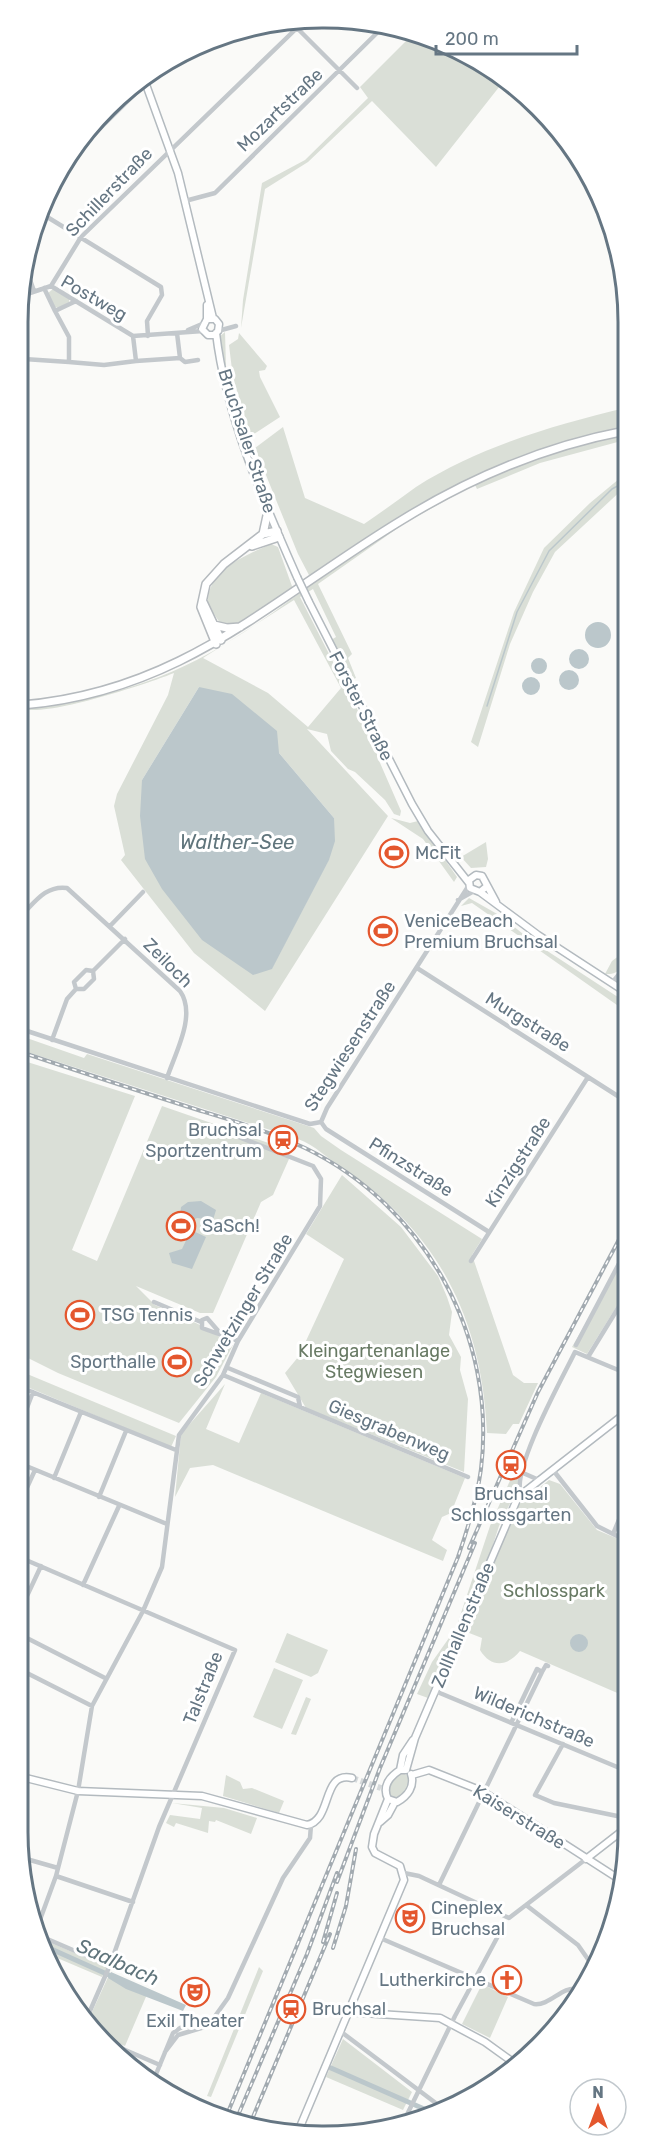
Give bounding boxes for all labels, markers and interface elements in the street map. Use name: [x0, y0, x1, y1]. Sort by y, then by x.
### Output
scale bar: [436, 18, 577, 56]
text: 200 m: [445, 28, 499, 50]
street label: Mozartstraße: [232, 64, 328, 156]
street label: Schillerstraße: [61, 143, 157, 241]
street label: Postweg: [57, 270, 131, 326]
street label: Bruchsaler Straße: [213, 366, 281, 516]
street label: Forster Straße: [324, 647, 398, 765]
water label: Walther-See: [180, 830, 294, 854]
sports icon: McFit: [378, 837, 410, 869]
place label: McFit: [415, 842, 461, 864]
place label: VeniceBeach Premium Bruchsal: [404, 910, 558, 953]
sports icon: VeniceBeach Premium Bruchsal: [367, 915, 399, 947]
street label: Zeiloch: [139, 934, 197, 992]
street label: Stegwiesenstraße: [299, 976, 401, 1116]
street label: Murgstraße: [481, 987, 575, 1057]
street label: Kinzigstraße: [480, 1112, 556, 1212]
place label: Bruchsal Sportzentrum: [145, 1119, 262, 1162]
station icon: Bruchsal Sportzentrum: [267, 1124, 299, 1156]
street label: Pfinzstraße: [365, 1132, 457, 1202]
sports icon: SaSch!: [165, 1210, 197, 1242]
place label: SaSch!: [202, 1215, 260, 1237]
street label: Schwetzinger Straße: [189, 1229, 297, 1391]
sports icon: TSG Tennis: [64, 1299, 96, 1331]
place label: TSG Tennis: [101, 1304, 193, 1326]
park label: Kleingartenanlage Stegwiesen: [298, 1340, 450, 1383]
sports icon: Sporthalle: [161, 1346, 193, 1378]
place label: Sporthalle: [70, 1351, 156, 1373]
street label: Giesgrabenweg: [325, 1395, 453, 1465]
station icon: Bruchsal Schlossgarten: [495, 1449, 527, 1481]
place label: Bruchsal Schlossgarten: [451, 1483, 571, 1526]
street label: Zollhallenstraße: [427, 1559, 499, 1691]
park label: Schlosspark: [503, 1580, 606, 1602]
street label: Talstraße: [178, 1648, 228, 1728]
street label: Wilderichstraße: [470, 1682, 598, 1752]
street label: Kaiserstraße: [469, 1780, 569, 1854]
place label: Cineplex Bruchsal: [431, 1897, 505, 1940]
theatre icon: Cineplex Bruchsal: [394, 1902, 426, 1934]
water label: Saalbach: [73, 1933, 163, 1991]
church icon: Lutherkirche: [491, 1964, 523, 1996]
place label: Lutherkirche: [379, 1969, 486, 1991]
theatre icon: Exil Theater: [179, 1976, 211, 2008]
station icon: Bruchsal: [275, 1993, 307, 2025]
place label: Bruchsal: [312, 1998, 386, 2020]
place label: Exil Theater: [146, 2010, 244, 2032]
north arrow: [568, 2077, 628, 2137]
text: N: [592, 2083, 604, 2102]

